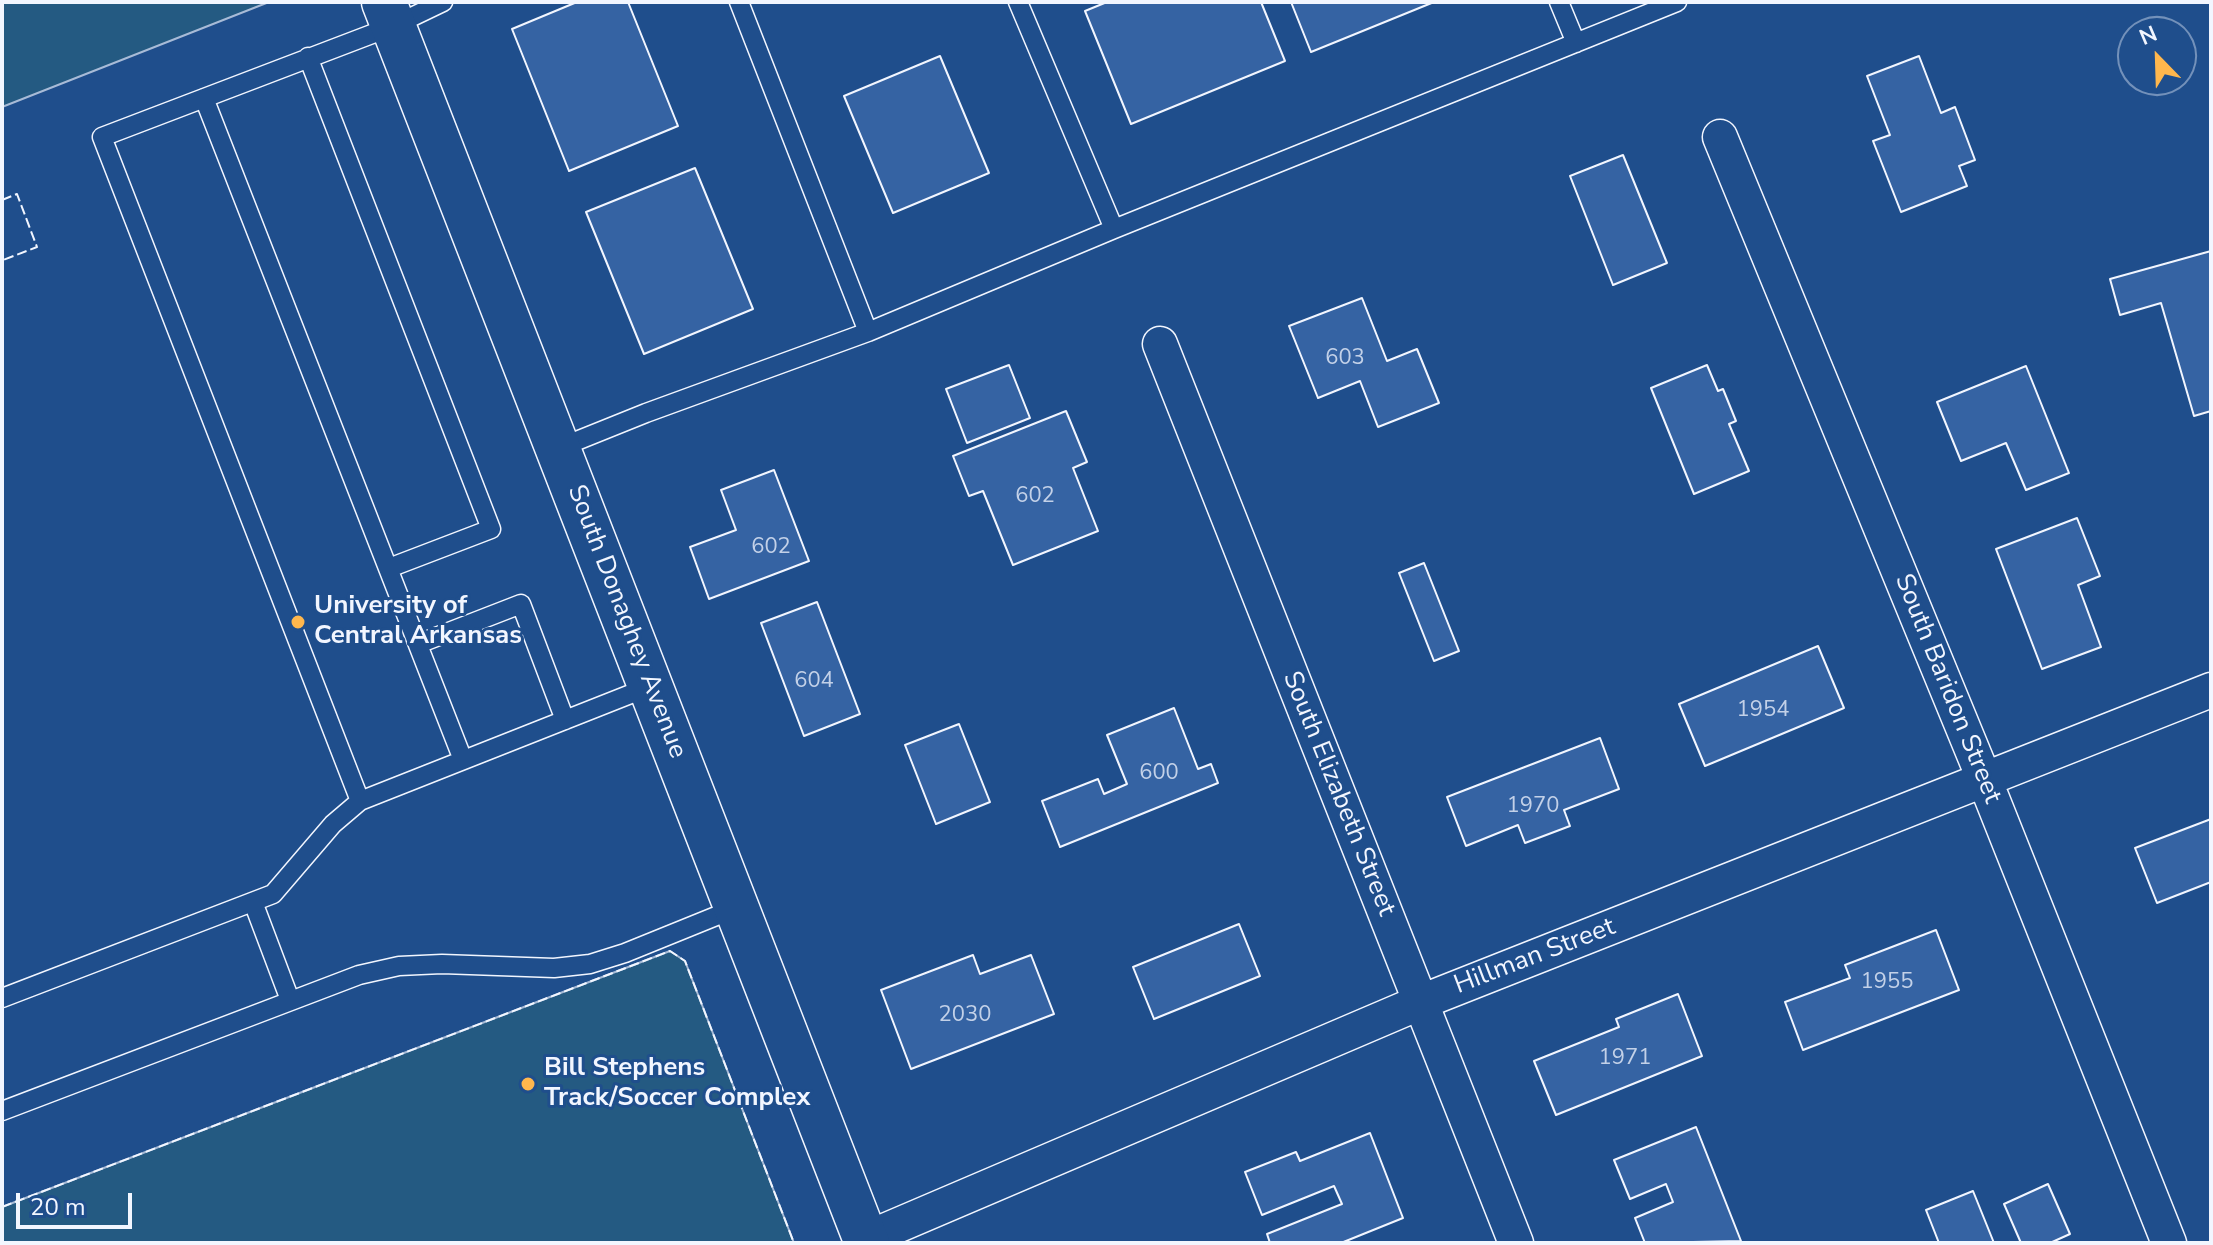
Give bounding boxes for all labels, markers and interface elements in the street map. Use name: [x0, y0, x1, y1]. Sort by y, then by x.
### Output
north arrow: [2117, 16, 2197, 96]
text: N: [2135, 19, 2162, 53]
house number: 603: [1325, 346, 1365, 372]
street label: South Donaghey Avenue: [559, 481, 693, 763]
house number: 602: [1015, 484, 1055, 510]
house number: 602: [751, 535, 791, 561]
street label: South Baridon Street: [1887, 570, 2007, 808]
place label: University of Central Arkansas: [314, 591, 522, 652]
marker: University of Central Arkansas: [289, 613, 307, 631]
street label: South Elizabeth Street: [1275, 667, 1401, 921]
house number: 604: [794, 669, 834, 695]
house number: 1954: [1737, 698, 1789, 724]
house number: 600: [1139, 761, 1179, 787]
house number: 1970: [1507, 794, 1559, 820]
street label: Hillman Street: [1450, 912, 1620, 1002]
house number: 1955: [1861, 970, 1913, 996]
house number: 2030: [939, 1003, 991, 1029]
house number: 1971: [1599, 1046, 1651, 1072]
place label: Bill Stephens Track/Soccer Complex: [544, 1053, 810, 1114]
marker: Bill Stephens Track/Soccer Complex: [519, 1075, 537, 1093]
scale bar: [20, 1177, 136, 1227]
text: 20 m: [30, 1191, 86, 1223]

